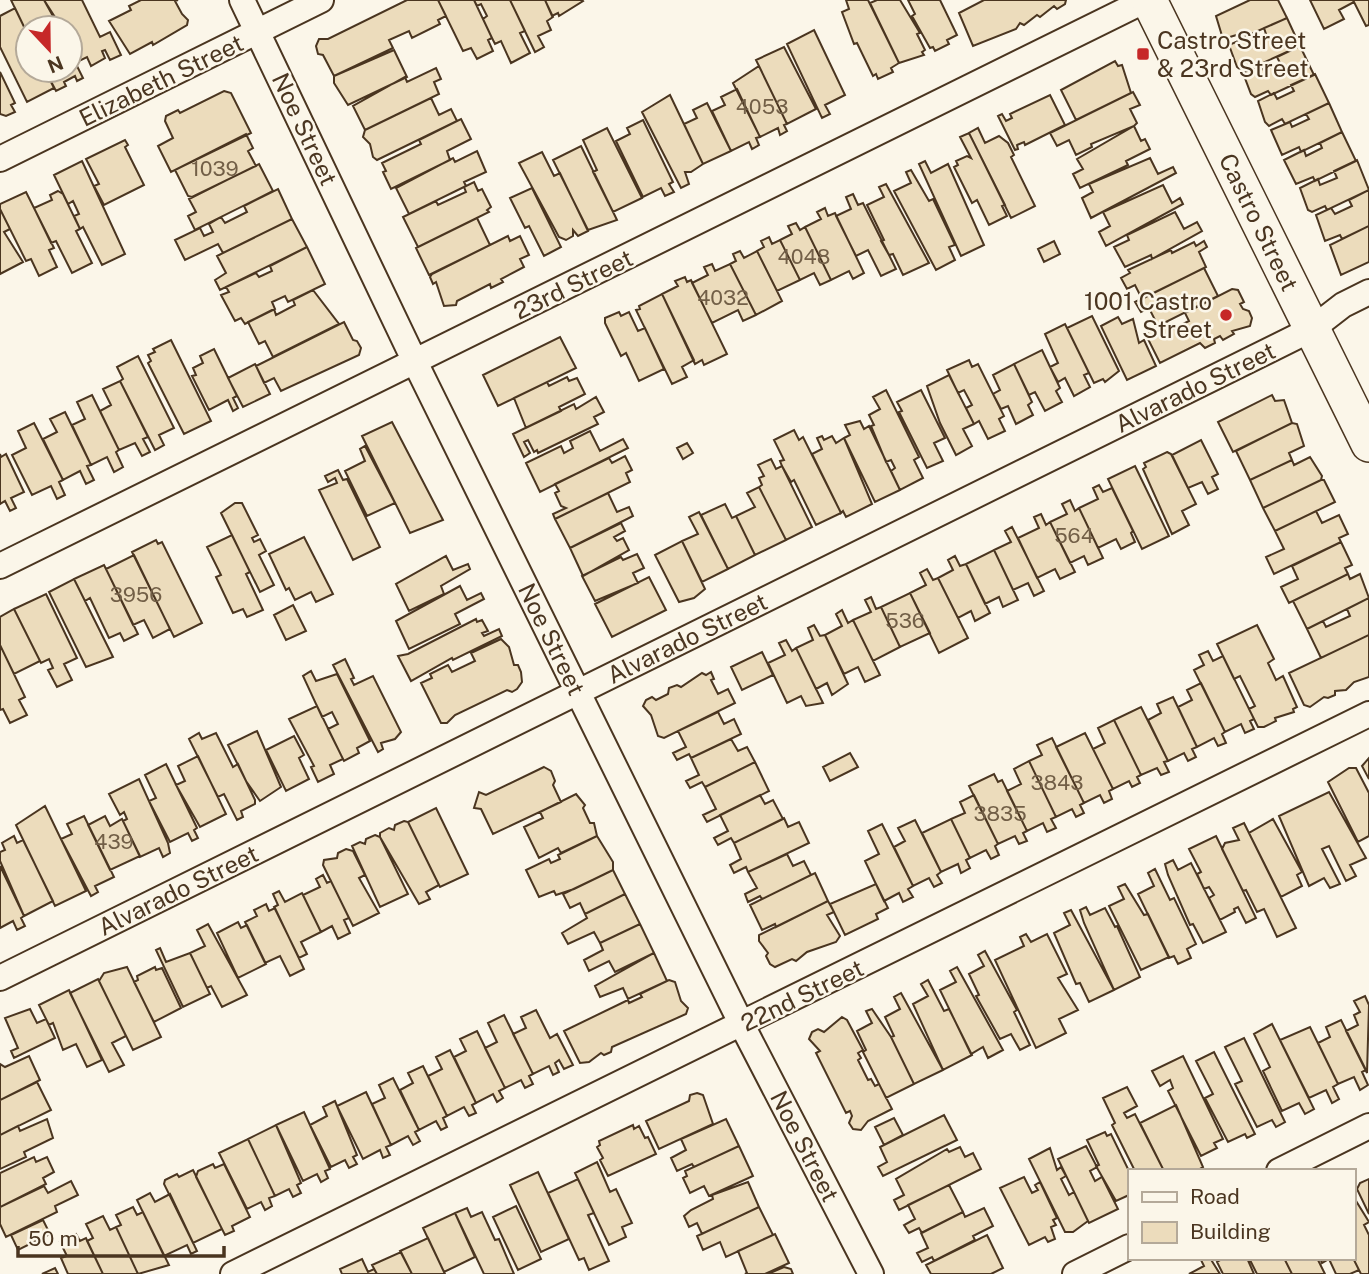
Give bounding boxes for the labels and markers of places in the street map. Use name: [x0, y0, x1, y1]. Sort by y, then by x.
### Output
place label: Castro Street & 23rd Street: [1157, 26, 1309, 82]
marker: Castro Street & 23rd Street: [1135, 46, 1151, 62]
place label: 1001 Castro Street: [1084, 287, 1212, 343]
marker: 1001 Castro Street: [1218, 307, 1234, 323]

